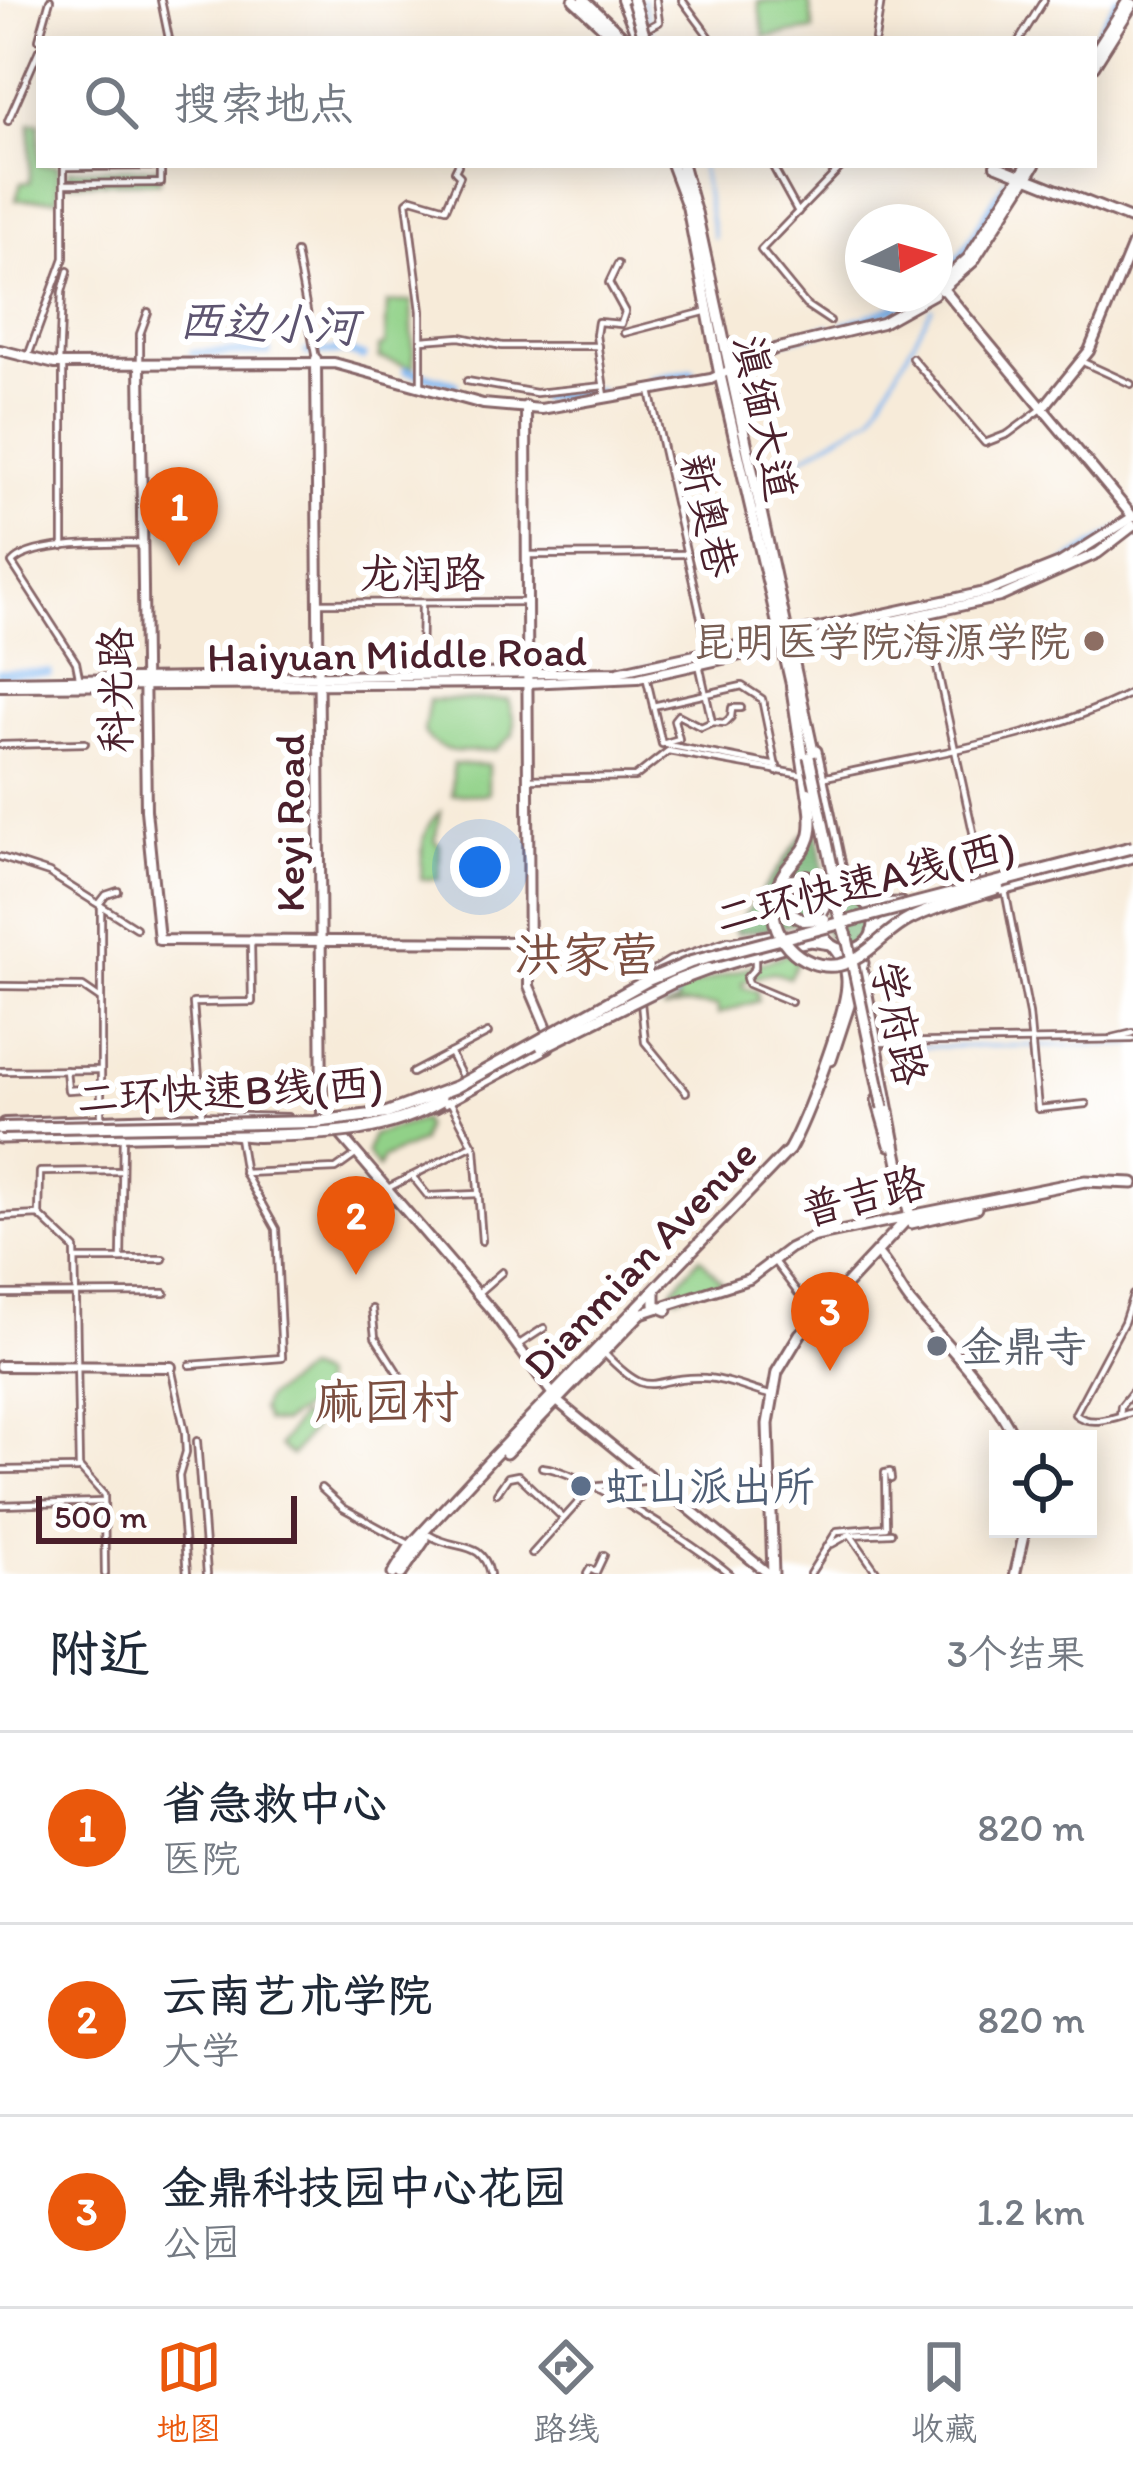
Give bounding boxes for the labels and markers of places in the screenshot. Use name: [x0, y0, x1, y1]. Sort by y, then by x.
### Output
pin: 1: [140, 467, 218, 566]
place label: 昆明医学院海源学院: [692, 616, 1070, 667]
marker: 昆明医学院海源学院: [1081, 628, 1107, 654]
pin: 2: [317, 1176, 395, 1275]
pin: 3: [791, 1272, 869, 1371]
place label: 金鼎寺: [961, 1321, 1087, 1372]
marker: 金鼎寺: [924, 1333, 950, 1359]
place label: 虹山派出所: [605, 1461, 815, 1512]
marker: 虹山派出所: [568, 1473, 594, 1499]

